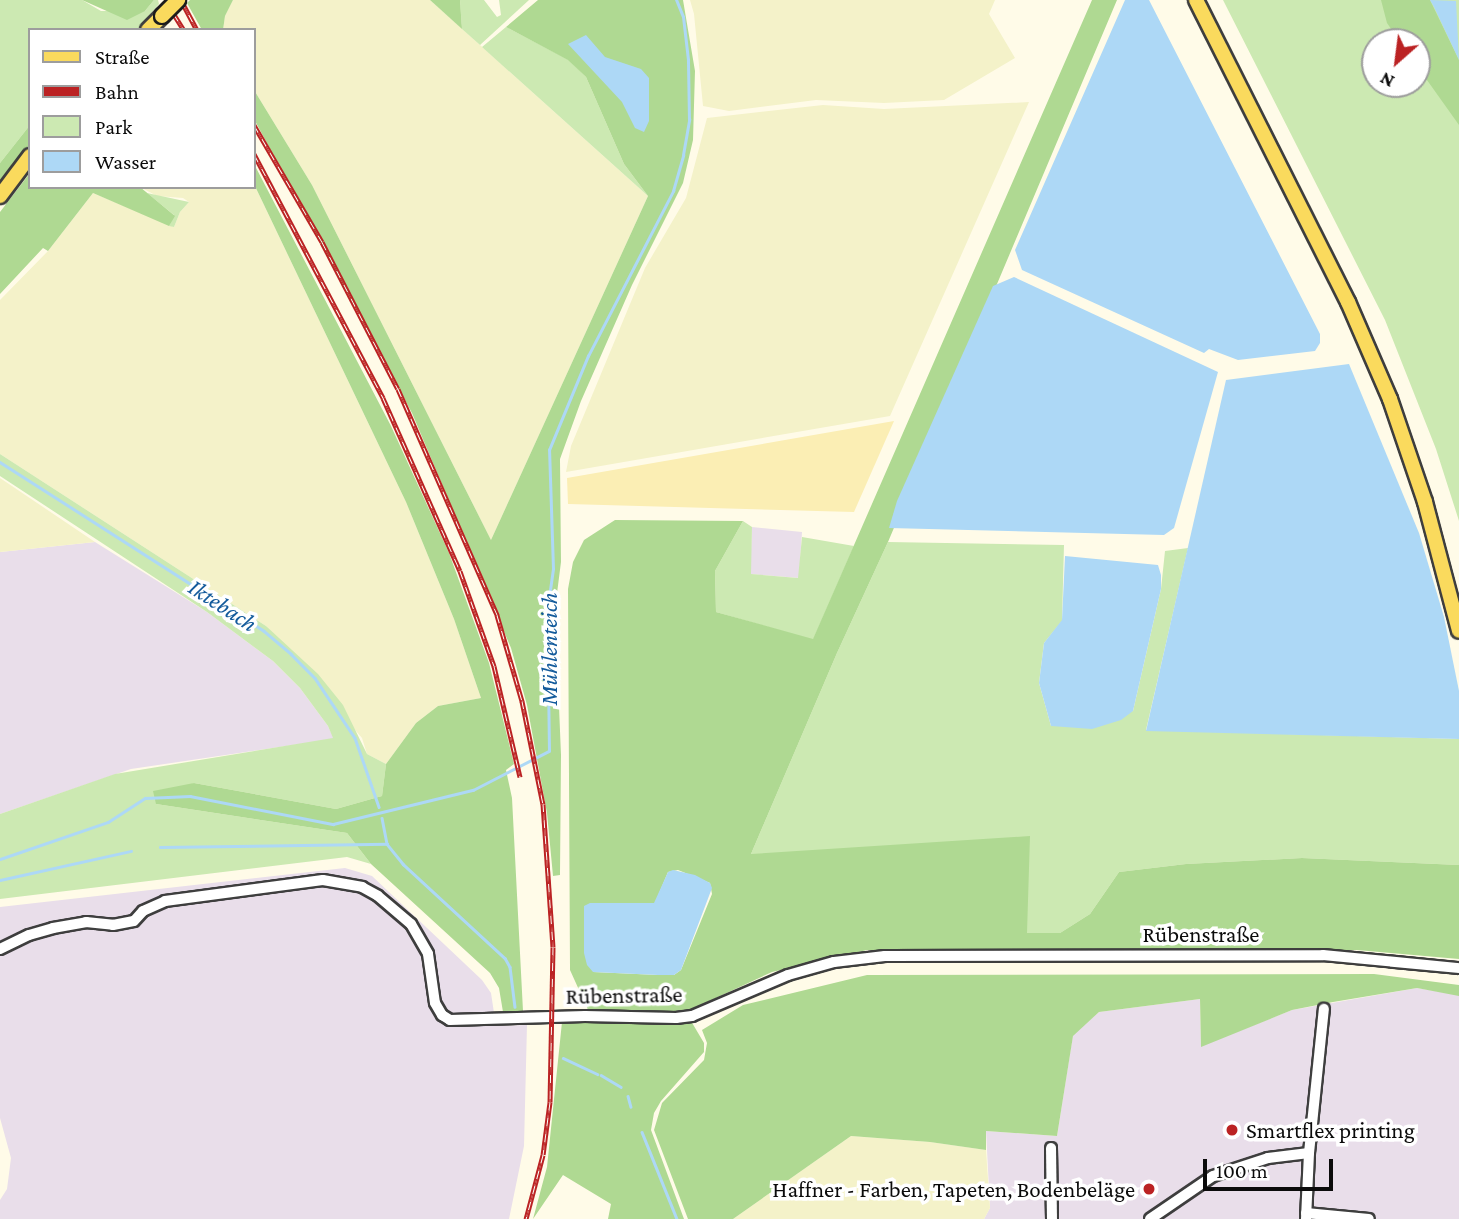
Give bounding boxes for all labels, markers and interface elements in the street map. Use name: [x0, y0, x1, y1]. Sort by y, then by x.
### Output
legend: [28, 28, 256, 189]
north arrow: [1361, 28, 1431, 98]
text: Straße: [95, 45, 149, 69]
text: N: [1376, 68, 1398, 93]
text: Bahn: [95, 80, 139, 104]
text: Park: [95, 115, 132, 139]
text: Wasser: [95, 150, 156, 174]
water label: Iktebach: [183, 572, 263, 638]
water label: Mühlenteich: [535, 592, 563, 706]
street label: Rübenstraße: [1143, 920, 1259, 948]
street label: Rübenstraße: [565, 980, 683, 1010]
place label: Smartflex printing: [1246, 1116, 1415, 1144]
marker: Smartflex printing: [1224, 1122, 1240, 1138]
scale bar: [1207, 1146, 1336, 1190]
text: 100 m: [1216, 1159, 1268, 1183]
place label: Haffner - Farben, Tapeten, Bodenbeläge: [772, 1175, 1135, 1203]
marker: Haffner - Farben, Tapeten, Bodenbeläge: [1141, 1181, 1157, 1197]

